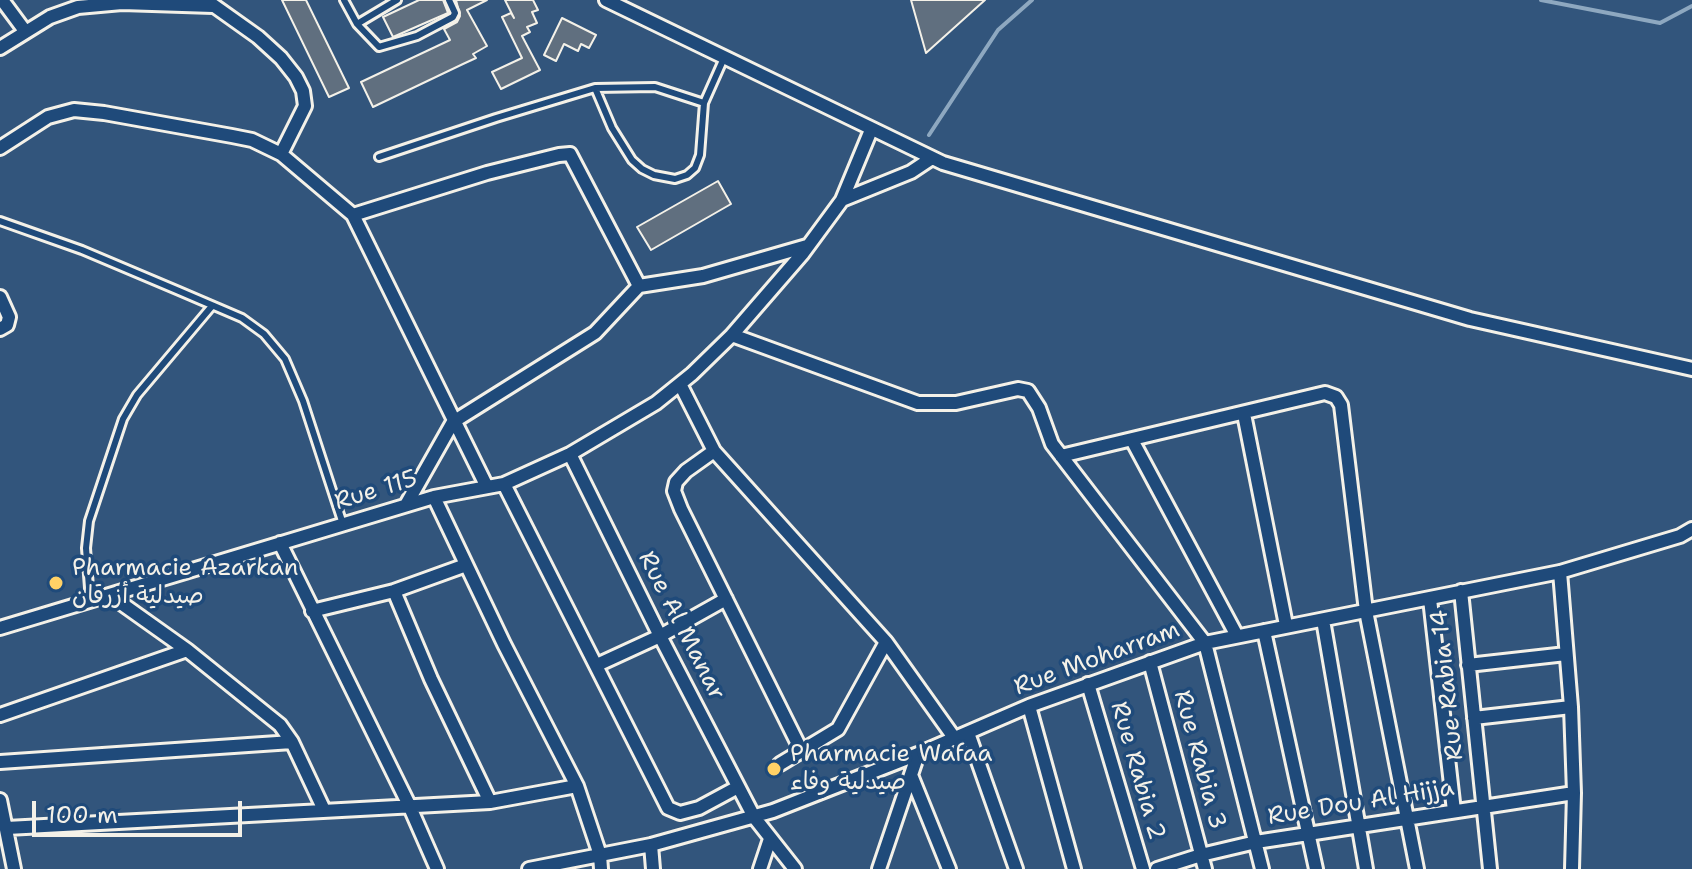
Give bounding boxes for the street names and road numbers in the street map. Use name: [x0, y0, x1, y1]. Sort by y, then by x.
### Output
street label: Rue 115: [331, 465, 421, 517]
street label: Rue Al Manar: [631, 547, 731, 705]
street label: Rue Rabia 14: [1426, 608, 1470, 762]
street label: Rue Moharram: [1010, 616, 1184, 702]
street label: Rue Rabia 3: [1167, 687, 1231, 833]
street label: Rue Rabia 2: [1104, 698, 1170, 844]
street label: Rue Dou Al Hijja: [1266, 774, 1456, 832]

